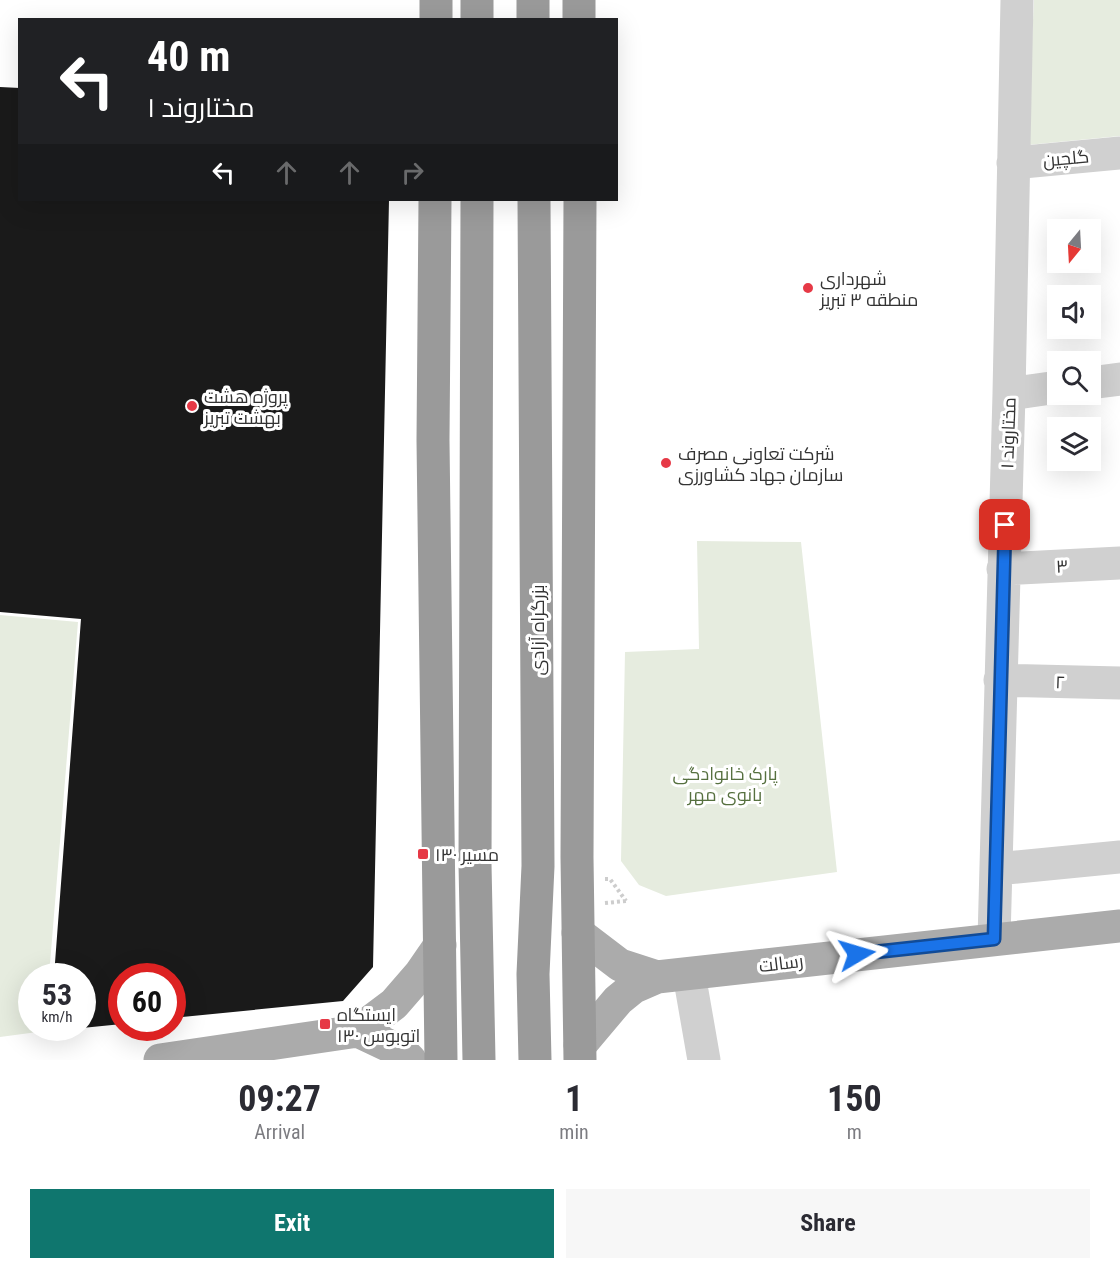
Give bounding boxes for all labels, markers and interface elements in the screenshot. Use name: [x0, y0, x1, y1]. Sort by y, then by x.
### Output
text: 40 m: [147, 32, 230, 81]
icon: left: [48, 42, 126, 120]
text: مختاروند ۱: [147, 92, 255, 124]
street label: گلچین: [1042, 146, 1090, 172]
icon: left: [207, 156, 240, 189]
icon: ahead: [270, 156, 303, 189]
icon: ahead: [333, 156, 366, 189]
icon: right: [396, 156, 429, 189]
north arrow: [1047, 219, 1101, 273]
map controls: [1047, 219, 1101, 471]
place label: شهرداری منطقه ۳ تبریز: [819, 268, 918, 311]
marker: شهرداری منطقه ۳ تبریز: [801, 281, 815, 295]
button: sound: [1047, 285, 1101, 339]
button: search: [1047, 351, 1101, 405]
place label: پروژه هشت بهشت تبریز: [203, 386, 288, 429]
street label: مختاروند ۱: [996, 397, 1021, 469]
marker: پروژه هشت بهشت تبریز: [185, 399, 199, 413]
button: layers: [1047, 417, 1101, 471]
place label: شرکت تعاونی مصرف سازمان جهاد کشاورزی: [678, 443, 843, 486]
marker: شرکت تعاونی مصرف سازمان جهاد کشاورزی: [659, 456, 673, 470]
pin: [979, 499, 1030, 550]
icon: arrive: [988, 508, 1021, 541]
street label: ۳: [1055, 555, 1069, 577]
street label: بزرگراه آزادی: [527, 584, 549, 676]
street label: ۲: [1055, 671, 1065, 693]
park label: پارک خانوادگی بانوی مهر: [672, 763, 778, 806]
place label: مسیر ۱۳۰: [435, 844, 499, 866]
marker: مسیر ۱۳۰: [416, 847, 430, 861]
position arrow: [825, 922, 889, 986]
street label: رسالت: [758, 950, 805, 977]
speed limit sign: 60: [108, 963, 186, 1041]
text: 53: [42, 977, 72, 1012]
place label: ایستگاه اتوبوس ۱۳۰: [337, 1004, 420, 1047]
text: km/h: [42, 1008, 72, 1026]
marker: ایستگاه اتوبوس ۱۳۰: [318, 1017, 332, 1031]
text: 09:27: [238, 1078, 321, 1120]
text: 1: [565, 1078, 583, 1120]
text: 150: [827, 1078, 882, 1120]
text: Arrival: [254, 1120, 305, 1144]
text: min: [559, 1120, 589, 1144]
text: m: [847, 1120, 862, 1144]
button: Exit: [30, 1189, 554, 1258]
button: Share: [566, 1189, 1090, 1258]

